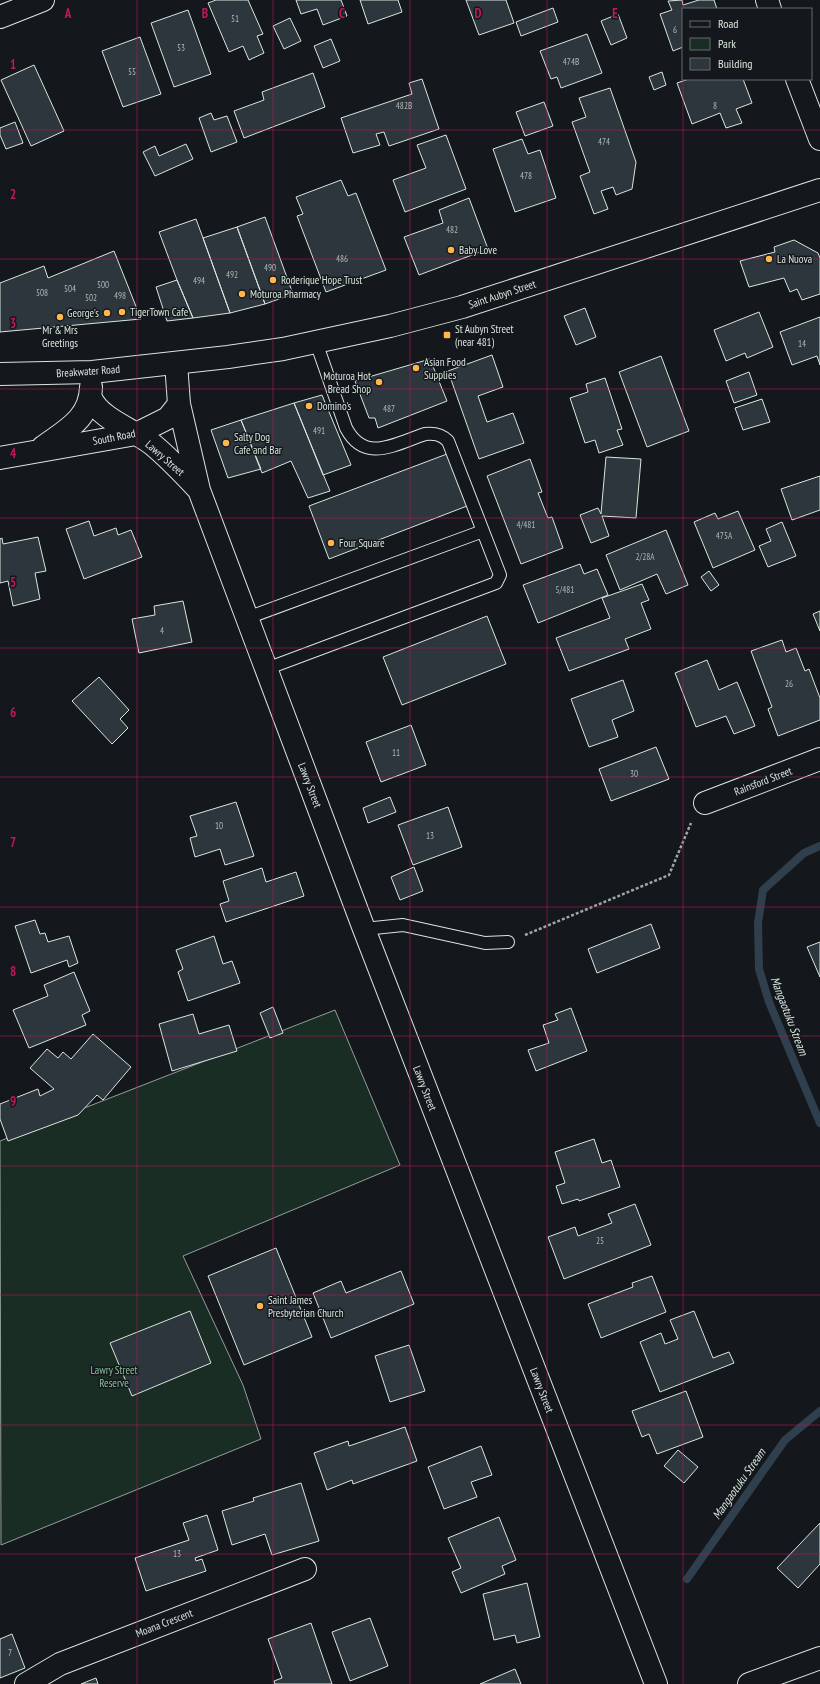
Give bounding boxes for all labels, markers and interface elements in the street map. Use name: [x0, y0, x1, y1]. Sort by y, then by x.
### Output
text: A: [64, 5, 72, 22]
text: B: [202, 5, 208, 22]
text: C: [339, 5, 345, 22]
text: D: [475, 5, 482, 22]
text: E: [612, 5, 618, 22]
legend: [682, 8, 812, 80]
house number: 51: [231, 13, 239, 24]
text: Road: [718, 16, 738, 31]
house number: 6: [673, 24, 677, 35]
text: Park: [718, 36, 736, 51]
house number: 53: [177, 42, 185, 53]
text: 1: [10, 56, 16, 73]
house number: 474B: [563, 56, 579, 67]
text: Building: [718, 56, 753, 71]
house number: 55: [128, 66, 136, 77]
house number: 482B: [396, 100, 412, 111]
house number: 8: [713, 100, 717, 111]
house number: 474: [598, 136, 610, 147]
house number: 478: [520, 170, 532, 181]
text: 2: [10, 186, 16, 203]
house number: 482: [446, 224, 458, 235]
place label: Baby Love: [459, 243, 497, 257]
marker: Baby Love: [446, 245, 456, 255]
place label: La Nuova: [777, 252, 812, 266]
house number: 486: [336, 253, 348, 264]
marker: La Nuova: [764, 254, 774, 264]
house number: 490: [264, 262, 276, 273]
house number: 492: [226, 269, 238, 280]
place label: Roderique Hope Trust: [281, 273, 362, 287]
house number: 494: [193, 275, 205, 286]
marker: Roderique Hope Trust: [268, 275, 278, 285]
street label: Saint Aubyn Street: [467, 277, 537, 311]
house number: 500: [97, 279, 109, 290]
house number: 504: [64, 283, 76, 294]
house number: 508: [36, 287, 48, 298]
place label: Moturoa Pharmacy: [250, 287, 322, 301]
marker: Moturoa Pharmacy: [237, 289, 247, 299]
house number: 498: [114, 290, 126, 301]
house number: 502: [85, 292, 97, 303]
place label: TigerTown Cafe: [130, 305, 189, 319]
place label: George's: [67, 306, 99, 320]
marker: TigerTown Cafe: [117, 307, 127, 317]
marker: George's: [102, 308, 112, 318]
marker: Mr & Mrs Greetings: [55, 312, 65, 322]
text: 3: [10, 315, 16, 332]
place label: St Aubyn Street (near 481): [455, 322, 513, 349]
place label: Mr & Mrs Greetings: [42, 323, 78, 350]
marker: St Aubyn Street (near 481): [442, 330, 452, 340]
house number: 14: [798, 338, 806, 349]
place label: Asian Food Supplies: [424, 355, 466, 382]
street label: Breakwater Road: [56, 362, 121, 380]
marker: Asian Food Supplies: [411, 363, 421, 373]
place label: Moturoa Hot Bread Shop: [323, 369, 371, 396]
marker: Moturoa Hot Bread Shop: [374, 377, 384, 387]
place label: Domino's: [317, 399, 352, 413]
marker: Domino's: [304, 401, 314, 411]
house number: 487: [383, 403, 395, 414]
house number: 491: [313, 425, 325, 436]
street label: South Road: [91, 426, 137, 448]
place label: Salty Dog Cafe and Bar: [234, 430, 282, 457]
street label: Lawry Street: [143, 437, 187, 479]
marker: Salty Dog Cafe and Bar: [221, 438, 231, 448]
text: 4: [10, 445, 17, 462]
house number: 4/481: [517, 519, 535, 530]
house number: 475A: [716, 530, 733, 541]
place label: Four Square: [339, 536, 385, 550]
marker: Four Square: [326, 538, 336, 548]
house number: 2/28A: [635, 551, 655, 562]
text: 5: [10, 574, 16, 591]
house number: 5/481: [556, 584, 574, 595]
house number: 4: [160, 625, 164, 636]
house number: 26: [785, 678, 793, 689]
text: 6: [10, 704, 16, 721]
house number: 11: [392, 747, 400, 758]
street label: Lawry Street: [295, 760, 325, 810]
street label: Rainsford Street: [732, 764, 794, 798]
house number: 30: [630, 768, 638, 779]
house number: 10: [215, 820, 223, 831]
house number: 13: [426, 830, 434, 841]
text: 7: [10, 834, 16, 851]
text: 8: [10, 963, 16, 980]
water label: Mangaotuku Stream: [768, 974, 812, 1058]
street label: Lawry Street: [410, 1063, 440, 1113]
text: 9: [10, 1093, 16, 1110]
house number: 25: [596, 1235, 604, 1246]
place label: Saint James Presbyterian Church: [268, 1293, 344, 1320]
marker: Saint James Presbyterian Church: [255, 1301, 265, 1311]
park label: Lawry Street Reserve: [90, 1363, 138, 1390]
street label: Lawry Street: [527, 1365, 557, 1415]
water label: Mangaotuku Stream: [709, 1444, 769, 1522]
house number: 13: [173, 1548, 181, 1559]
street label: Moana Crescent: [133, 1606, 195, 1640]
house number: 7: [8, 1647, 12, 1658]

